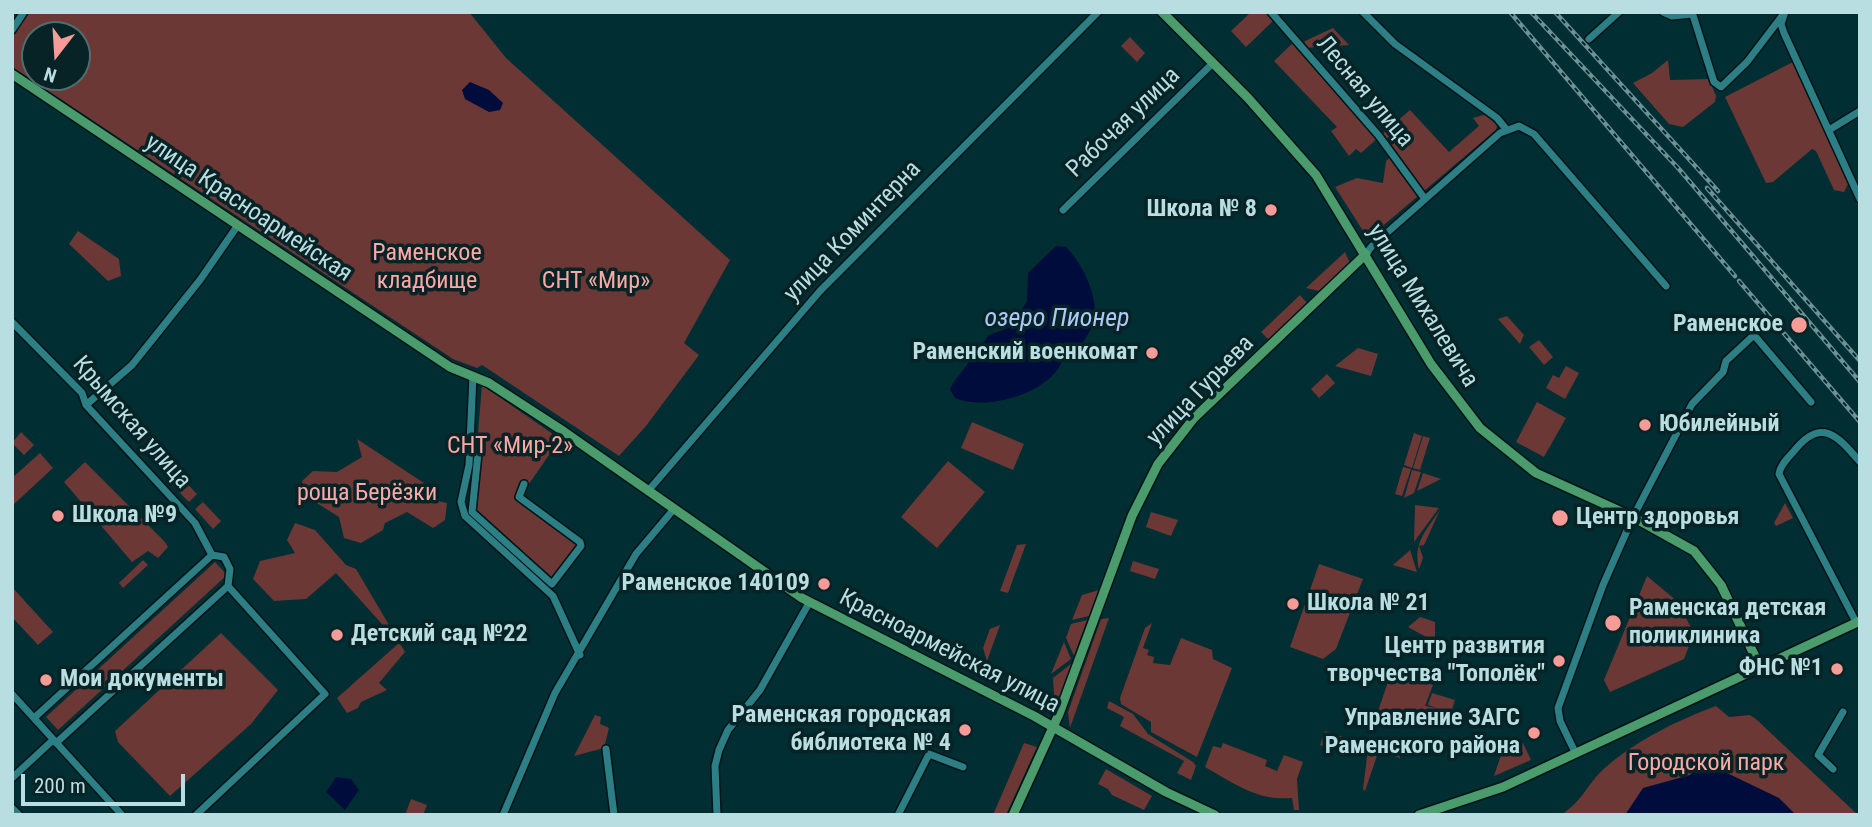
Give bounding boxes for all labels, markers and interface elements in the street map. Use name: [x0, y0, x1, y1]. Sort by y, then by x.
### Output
north arrow: [21, 21, 91, 91]
street label: Лесная улица: [1309, 31, 1419, 153]
text: N: [41, 62, 59, 87]
street label: Рабочая улица: [1061, 62, 1187, 184]
street label: улица Красноармейская: [139, 129, 357, 289]
street label: улица Коминтерна: [778, 156, 928, 308]
place label: Школа № 8: [1146, 196, 1257, 224]
marker: Школа № 8: [1263, 202, 1279, 218]
street label: улица Михалевича: [1360, 219, 1484, 393]
park label: Раменское кладбище: [372, 240, 482, 296]
park label: СНТ «Мир»: [542, 268, 650, 296]
water label: озеро Пионер: [984, 303, 1130, 335]
place label: Раменское: [1673, 311, 1783, 339]
marker: Раменское: [1789, 315, 1809, 335]
street label: улица Гурьева: [1141, 330, 1261, 452]
place label: Раменский военкомат: [912, 339, 1138, 367]
marker: Раменский военкомат: [1144, 345, 1160, 361]
street label: Крымская улица: [66, 351, 196, 495]
place label: Юбилейный: [1659, 411, 1779, 439]
marker: Юбилейный: [1637, 417, 1653, 433]
park label: СНТ «Мир-2»: [447, 433, 573, 461]
park label: роща Берёзки: [297, 480, 437, 508]
place label: Школа №9: [72, 502, 177, 530]
place label: Центр здоровья: [1576, 504, 1739, 532]
marker: Школа №9: [50, 508, 66, 524]
marker: Центр здоровья: [1550, 508, 1570, 528]
place label: Раменское 140109: [622, 570, 810, 598]
marker: Раменское 140109: [816, 576, 832, 592]
street label: Красноармейская улица: [834, 584, 1064, 720]
place label: Школа № 21: [1307, 590, 1430, 618]
place label: Раменская детская поликлиника: [1629, 595, 1826, 651]
marker: Школа № 21: [1285, 596, 1301, 612]
marker: Раменская детская поликлиника: [1603, 613, 1623, 633]
place label: Детский сад №22: [351, 621, 528, 649]
marker: Детский сад №22: [329, 627, 345, 643]
place label: Центр развития творчества "Тополёк": [1327, 633, 1545, 689]
marker: Центр развития творчества "Тополёк": [1551, 653, 1567, 669]
place label: ФНС №1: [1739, 655, 1823, 683]
marker: ФНС №1: [1829, 661, 1845, 677]
place label: Мои документы: [60, 666, 224, 694]
marker: Мои документы: [38, 672, 54, 688]
place label: Раменская городская библиотека № 4: [732, 702, 951, 758]
place label: Управление ЗАГС Раменского района: [1325, 705, 1520, 761]
marker: Раменская городская библиотека № 4: [957, 722, 973, 738]
marker: Управление ЗАГС Раменского района: [1526, 725, 1542, 741]
park label: Городской парк: [1628, 750, 1784, 778]
scale bar: [24, 760, 189, 804]
text: 200 m: [34, 774, 86, 798]

